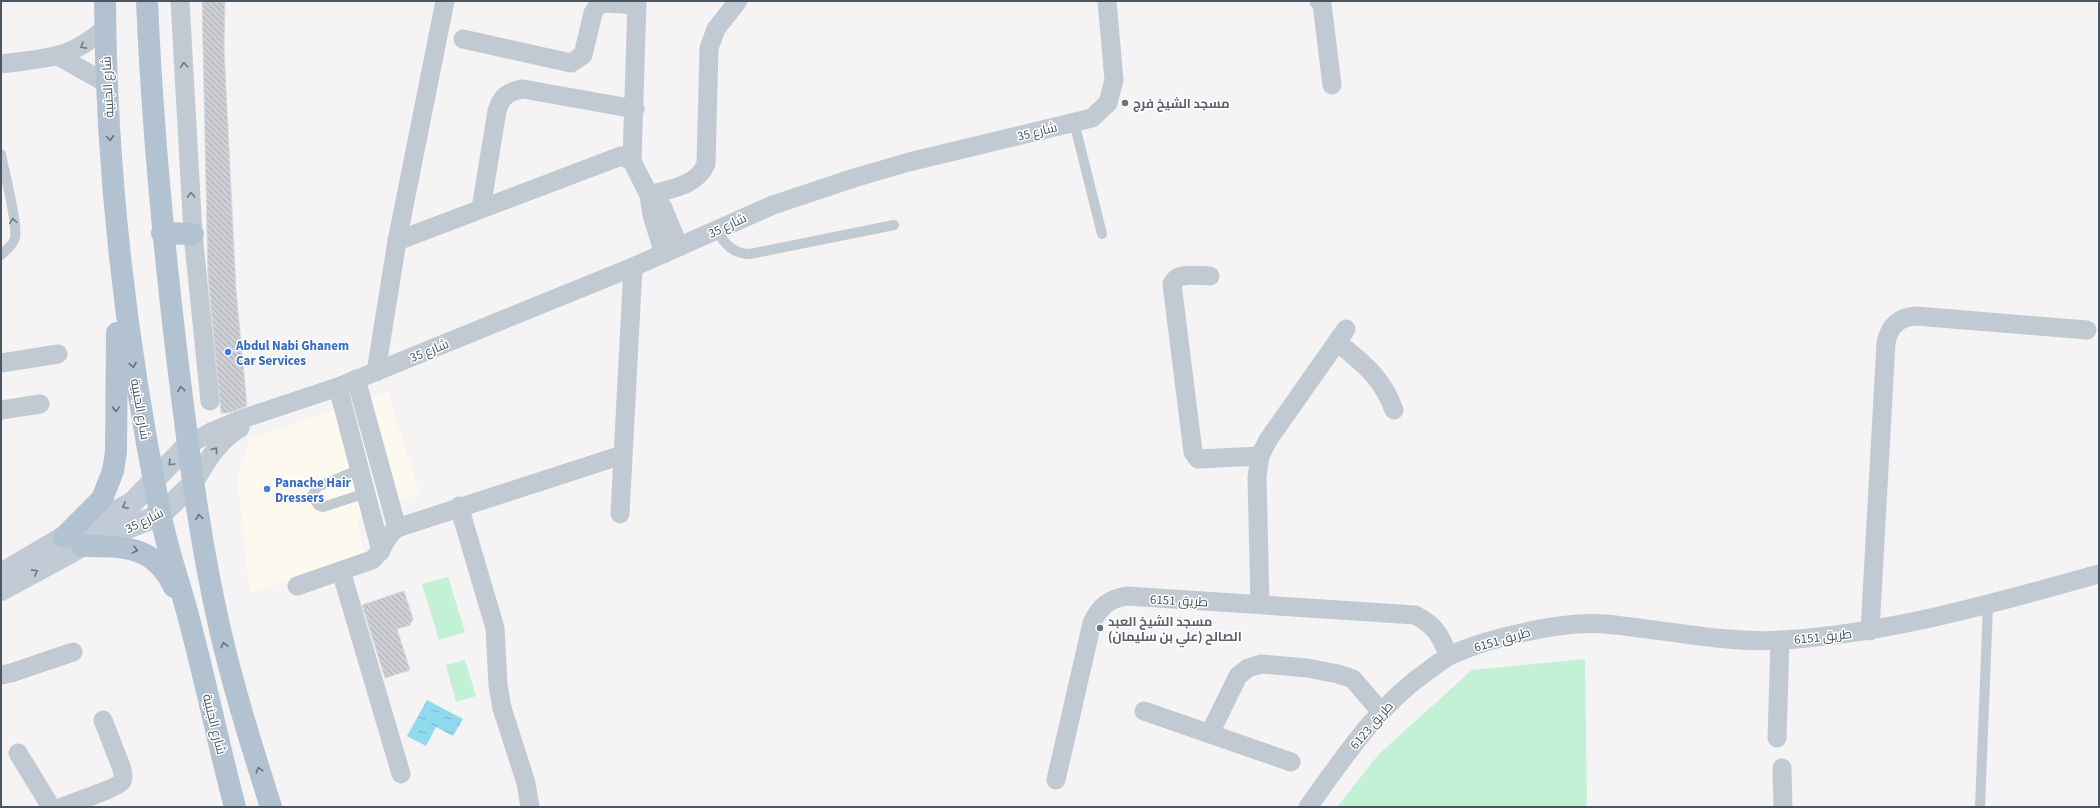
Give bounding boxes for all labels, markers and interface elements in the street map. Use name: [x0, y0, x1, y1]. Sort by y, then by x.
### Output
one-way arrow: [80, 41, 87, 48]
street label: شارع الجنبية: [97, 56, 119, 118]
one-way arrow: [179, 62, 188, 68]
place label: مسجد الشيخ فرج: [1133, 95, 1230, 113]
marker: مسجد الشيخ فرج: [1120, 98, 1130, 108]
street label: شارع 35: [1015, 118, 1059, 146]
one-way arrow: [106, 135, 115, 141]
one-way arrow: [186, 192, 195, 198]
street label: شارع 35: [705, 209, 750, 243]
one-way arrow: [9, 218, 18, 224]
street label: شارع 35: [407, 335, 452, 367]
place label: Abdul Nabi Ghanem Car Services: [235, 337, 349, 370]
marker: Abdul Nabi Ghanem Car Services: [223, 347, 233, 357]
one-way arrow: [128, 362, 137, 368]
street label: شارع الجنبية: [126, 377, 154, 441]
one-way arrow: [177, 386, 186, 392]
one-way arrow: [112, 406, 121, 412]
one-way arrow: [210, 448, 217, 455]
one-way arrow: [168, 458, 176, 466]
place label: Panache Hair Dressers: [275, 474, 351, 507]
marker: Panache Hair Dressers: [262, 484, 272, 494]
one-way arrow: [122, 501, 130, 509]
street label: شارع 35: [122, 504, 167, 538]
one-way arrow: [195, 514, 203, 520]
one-way arrow: [131, 545, 138, 554]
one-way arrow: [31, 569, 38, 576]
street label: طريق 6151: [1149, 590, 1208, 612]
place label: مسجد الشيخ العبد الصالح (علي بن سليمان): [1108, 613, 1242, 648]
marker: مسجد الشيخ العبد الصالح (علي بن سليمان): [1095, 623, 1105, 633]
street label: طريق 6151: [1472, 623, 1533, 657]
street label: طريق 6151: [1793, 625, 1853, 649]
one-way arrow: [220, 642, 228, 648]
street label: شارع الجنبية: [198, 692, 230, 756]
street label: طريق 6123: [1346, 698, 1398, 754]
one-way arrow: [256, 766, 264, 773]

